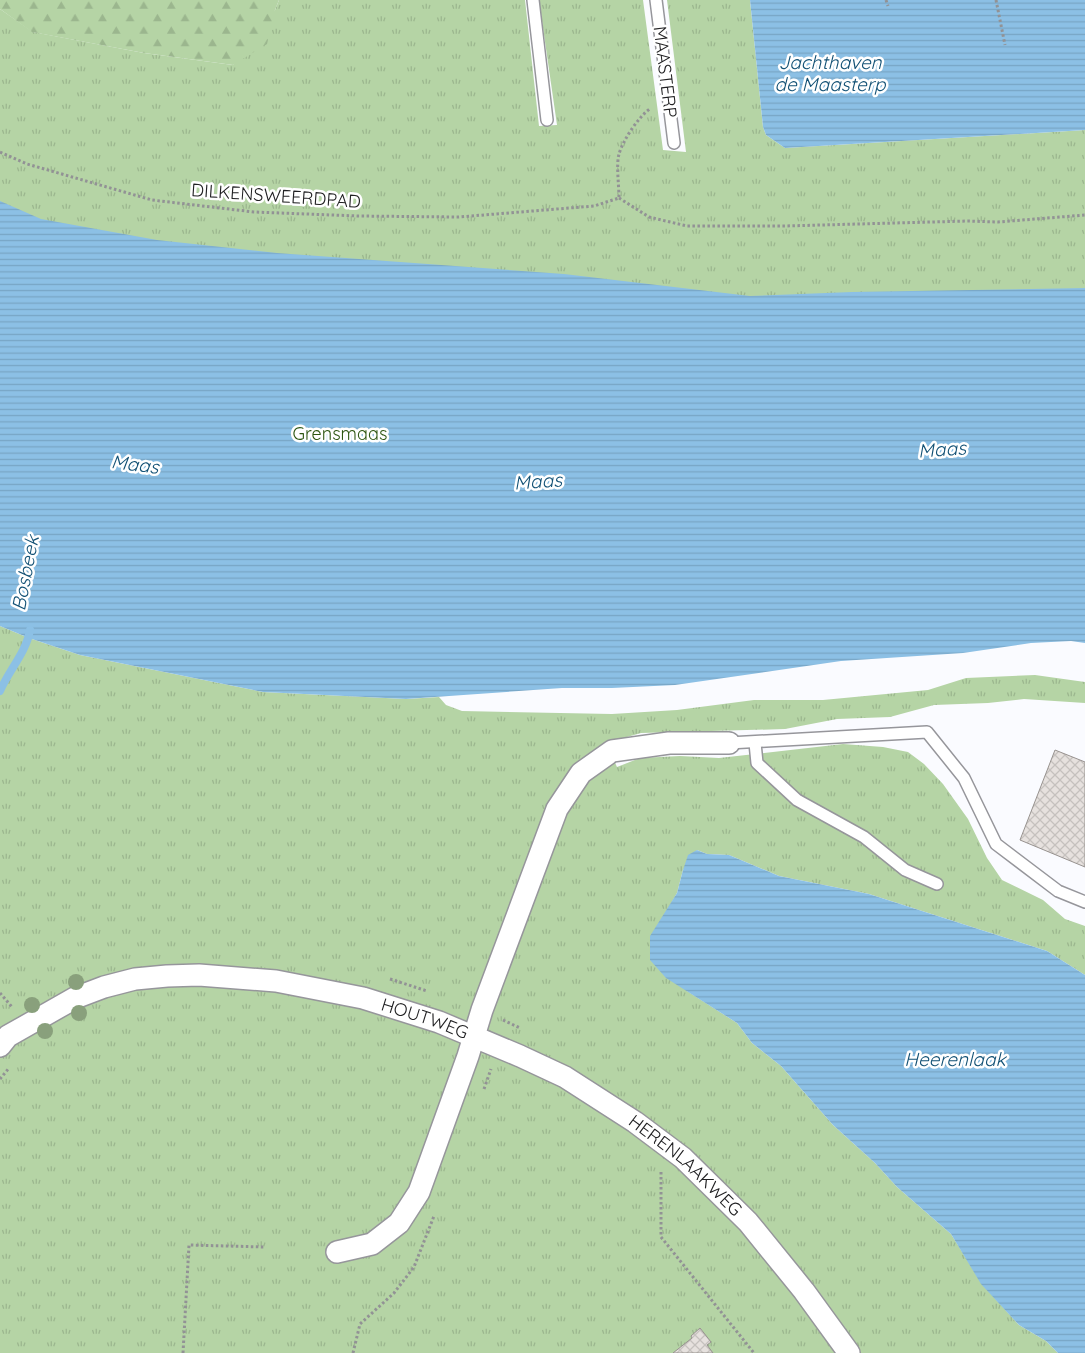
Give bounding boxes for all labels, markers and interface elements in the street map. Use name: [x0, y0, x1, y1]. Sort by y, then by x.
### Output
street label: MAASTERP: [648, 25, 683, 119]
water label: Jachthaven de Maasterp: [774, 50, 887, 96]
street label: DILKENSWEERDPAD: [190, 178, 362, 213]
park label: Grensmaas: [293, 422, 387, 445]
water label: Maas: [917, 435, 968, 463]
water label: Maas: [110, 449, 161, 479]
water label: Maas: [513, 467, 564, 495]
water label: Bosbeek: [6, 532, 44, 613]
street label: HOUTWEG: [378, 992, 472, 1044]
water label: Heerenlaak: [904, 1047, 1008, 1071]
street label: HERENLAAKWEG: [624, 1109, 747, 1221]

